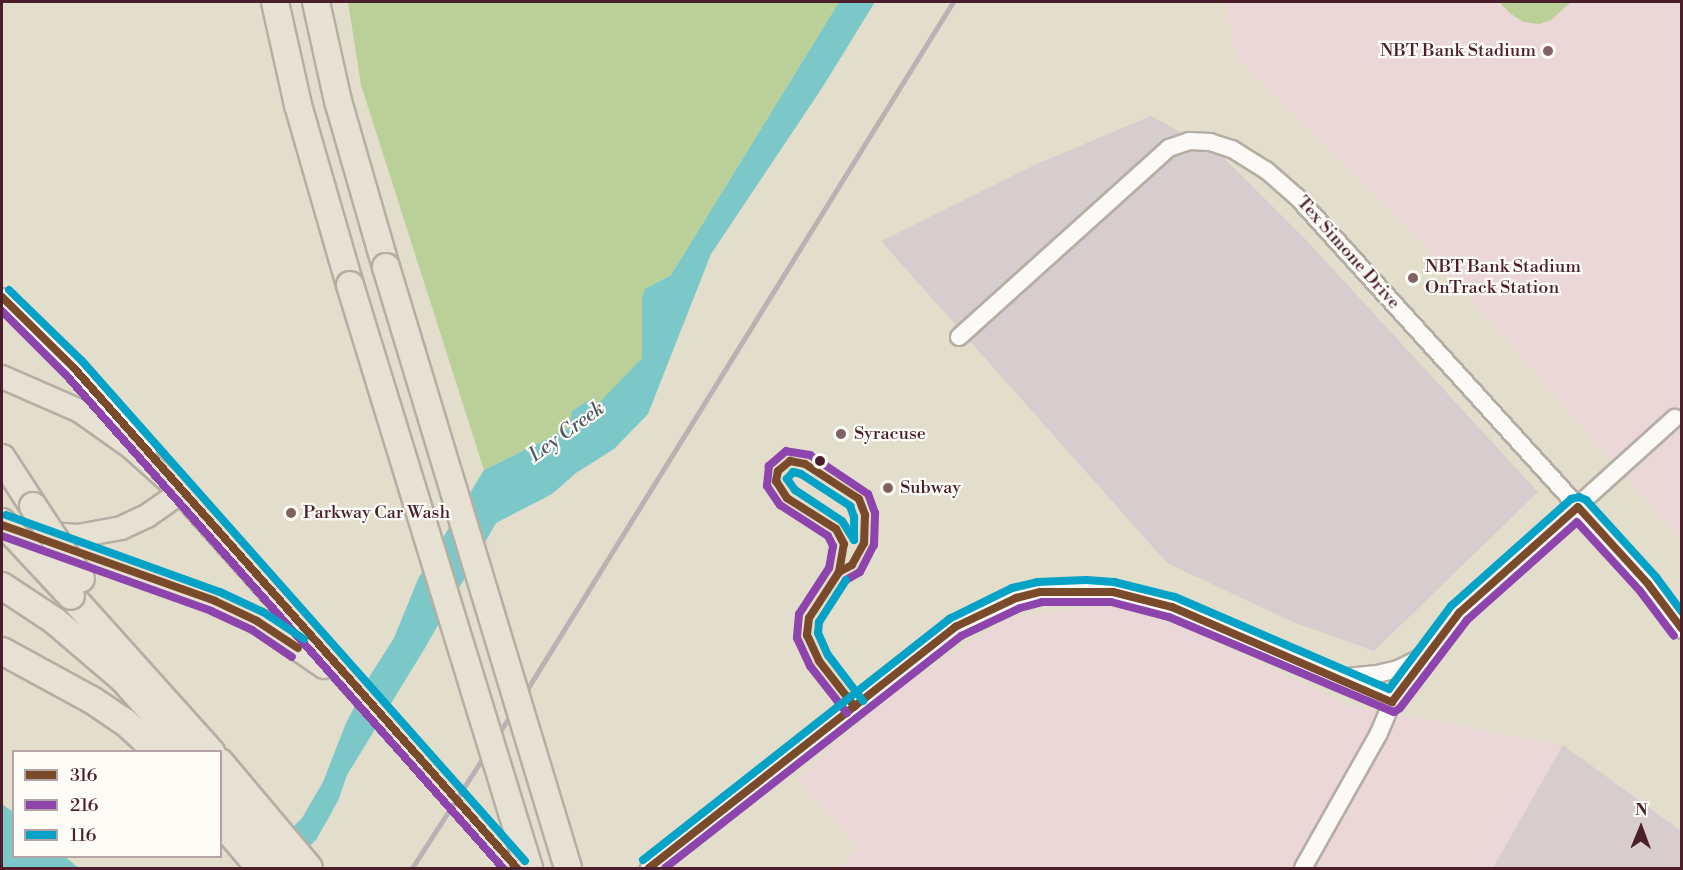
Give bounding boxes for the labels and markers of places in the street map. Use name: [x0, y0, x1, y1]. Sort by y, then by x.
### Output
place label: NBT Bank Stadium: [1380, 40, 1536, 62]
marker: NBT Bank Stadium: [1541, 44, 1555, 58]
place label: NBT Bank Stadium OnTrack Station: [1425, 257, 1581, 300]
marker: NBT Bank Stadium OnTrack Station: [1406, 271, 1420, 285]
place label: Syracuse: [854, 423, 926, 445]
marker: Syracuse: [832, 425, 850, 443]
unlabelled marker: [814, 455, 826, 467]
place label: Subway: [900, 477, 961, 499]
marker: Subway: [881, 481, 895, 495]
place label: Parkway Car Wash: [303, 502, 450, 524]
marker: Parkway Car Wash: [284, 506, 298, 520]

